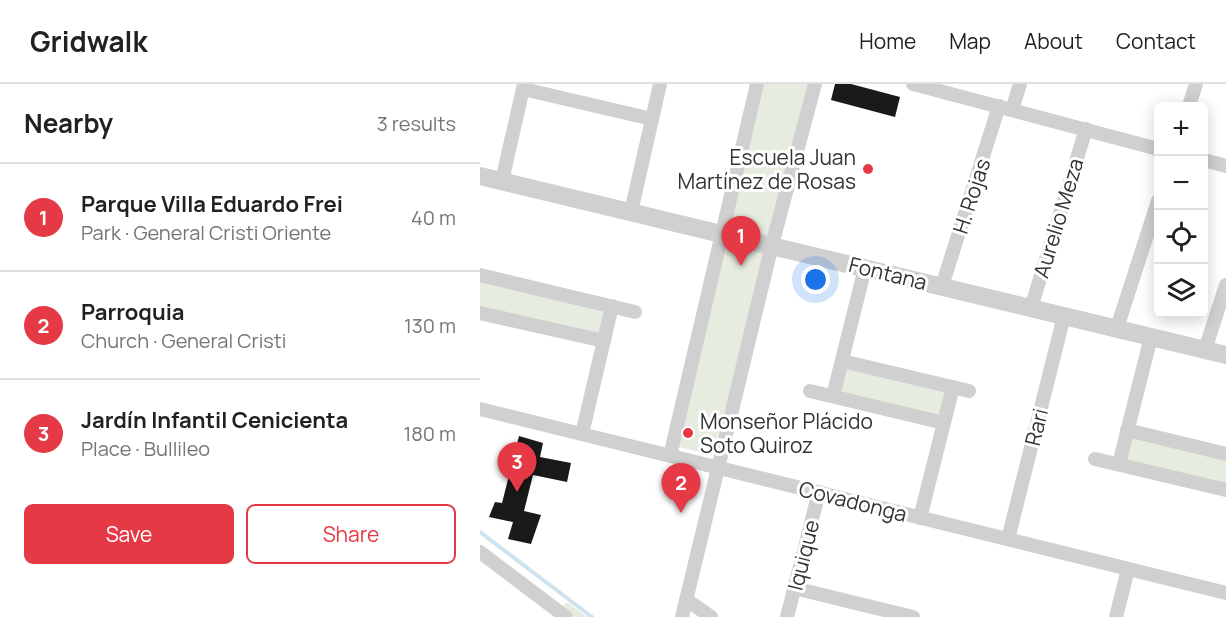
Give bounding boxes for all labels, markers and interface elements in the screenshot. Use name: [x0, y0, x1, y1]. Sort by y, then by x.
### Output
text: Gridwalk: [30, 22, 147, 60]
text: Home: [859, 27, 916, 55]
text: Map: [949, 27, 991, 55]
text: About: [1024, 27, 1083, 55]
text: Contact: [1116, 27, 1196, 55]
map controls: [1154, 102, 1208, 318]
button: +: [1154, 102, 1208, 156]
text: Nearby: [24, 105, 113, 141]
text: 3 results: [377, 110, 456, 137]
place label: Escuela Juan Martínez de Rosas: [678, 143, 856, 195]
street label: H. Rojas: [946, 155, 996, 237]
street label: Aurelio Meza: [1026, 155, 1090, 281]
button: −: [1154, 156, 1208, 210]
marker: Escuela Juan Martínez de Rosas: [861, 162, 875, 176]
text: Parque Villa Eduardo Frei: [81, 189, 343, 219]
text: 1: [39, 204, 48, 231]
text: 40 m: [411, 204, 456, 231]
button: locate: [1154, 210, 1208, 264]
pin: 1: [722, 216, 760, 266]
text: Park · General Cristi Oriente: [81, 219, 331, 246]
street label: Fontana: [846, 250, 930, 296]
button: layers: [1154, 264, 1208, 318]
your location: [801, 265, 830, 294]
text: Parroquia: [81, 297, 185, 327]
text: 2: [38, 312, 49, 339]
text: 130 m: [404, 312, 456, 339]
text: Church · General Cristi: [81, 327, 287, 354]
text: Jardín Infantil Cenicienta: [81, 405, 348, 435]
street label: Rari: [1018, 405, 1054, 449]
place label: Monseñor Plácido Soto Quiroz: [700, 407, 873, 459]
text: 3: [38, 420, 49, 447]
text: 180 m: [403, 420, 456, 447]
marker: Monseñor Plácido Soto Quiroz: [681, 426, 695, 440]
text: Place · Bullileo: [81, 435, 210, 462]
pin: 3: [498, 442, 537, 492]
pin: 2: [662, 464, 700, 513]
street label: Covadonga: [796, 474, 910, 528]
button: Save: [24, 504, 234, 564]
button: Share: [246, 504, 456, 564]
street label: Iquique: [781, 517, 825, 593]

